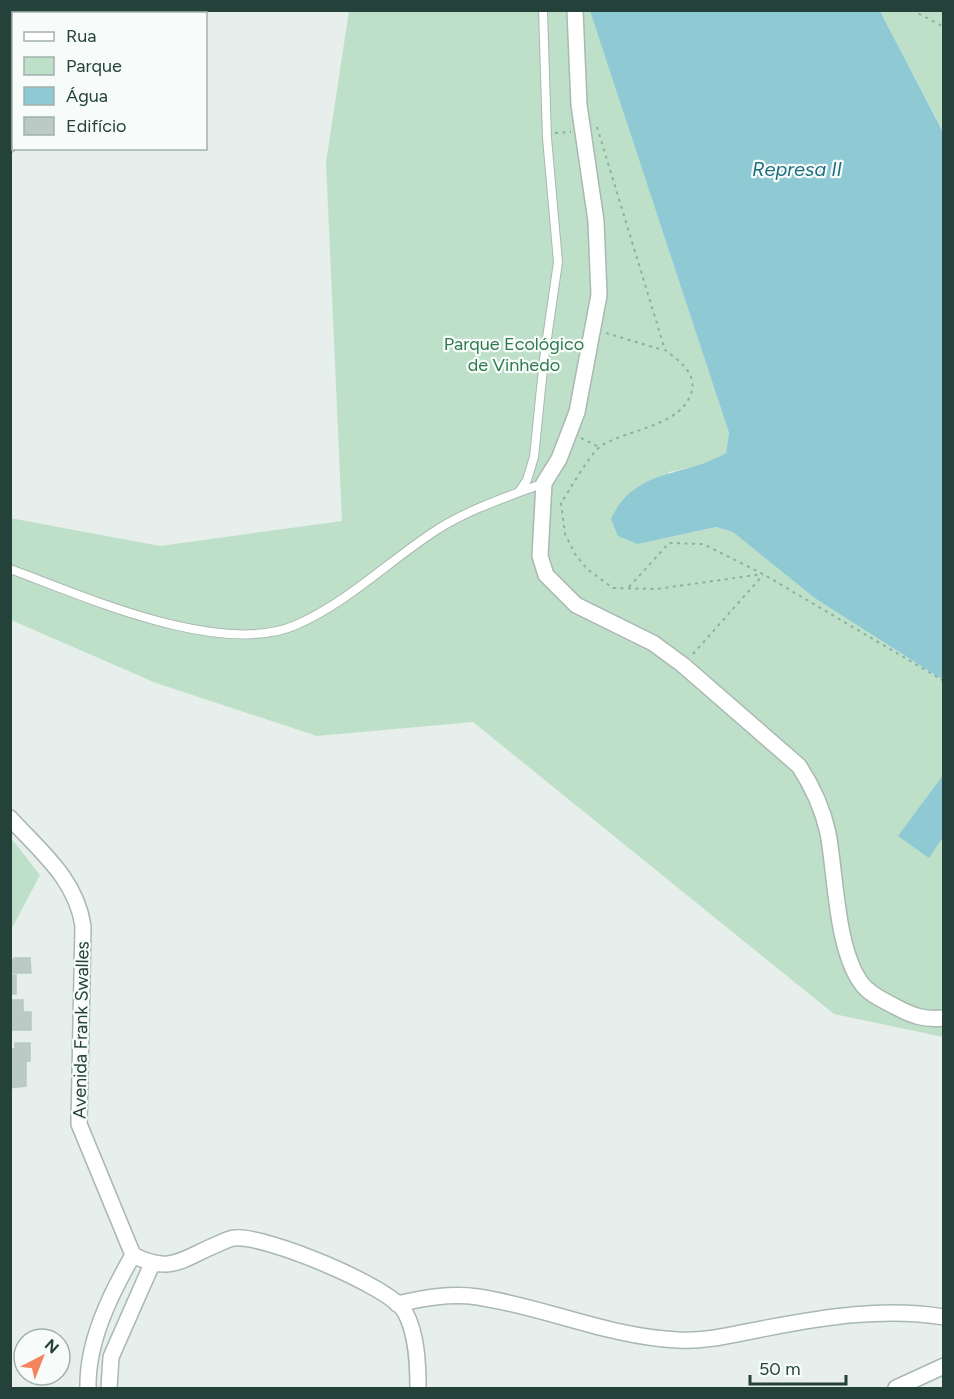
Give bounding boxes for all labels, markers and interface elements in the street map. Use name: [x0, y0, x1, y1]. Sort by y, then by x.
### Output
legend: [12, 12, 207, 150]
text: Rua: [66, 25, 97, 47]
text: Parque: [66, 55, 122, 77]
text: Água: [66, 85, 108, 107]
text: Edifício: [66, 115, 127, 137]
water label: Represa II: [752, 157, 843, 181]
park label: Parque Ecológico de Vinhedo: [444, 333, 584, 376]
street label: Avenida Frank Swalles: [68, 941, 94, 1119]
north arrow: [12, 1327, 72, 1387]
text: N: [41, 1335, 63, 1357]
scale bar: [750, 1348, 846, 1386]
text: 50 m: [759, 1358, 801, 1380]

